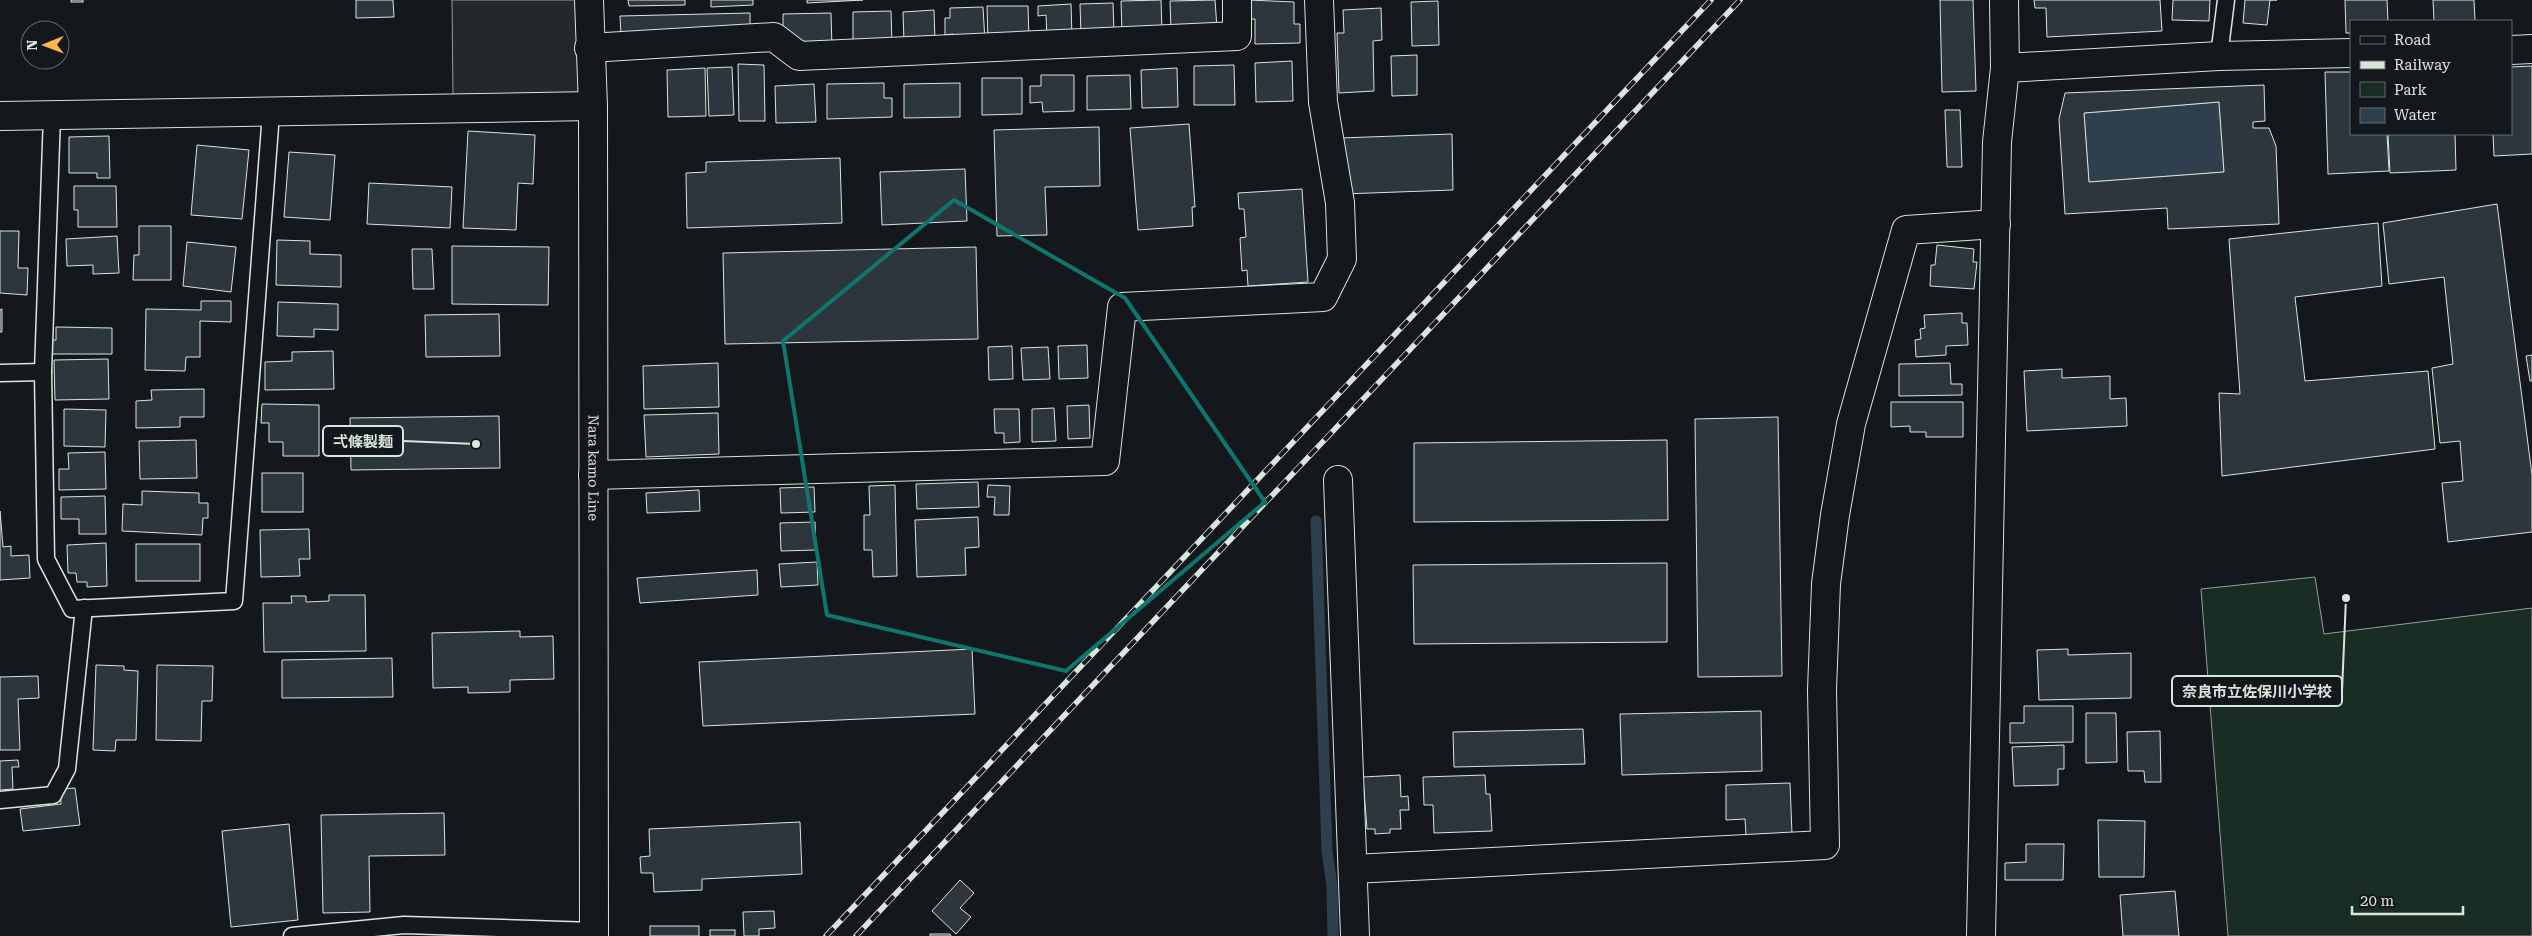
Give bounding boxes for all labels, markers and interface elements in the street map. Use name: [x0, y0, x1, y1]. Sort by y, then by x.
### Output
north arrow: [20, 20, 70, 70]
legend: [2350, 20, 2512, 135]
text: Road: [2394, 31, 2431, 49]
text: N: [24, 39, 40, 51]
text: Railway: [2394, 56, 2451, 74]
text: Park: [2394, 81, 2428, 99]
text: Water: [2394, 106, 2436, 124]
street label: Nara kamo Line: [585, 415, 602, 521]
callout: 弌條製麺: [323, 426, 403, 456]
text: 弌條製麺: [333, 433, 393, 451]
callout: 奈良市立佐保川小学校: [2172, 676, 2342, 706]
text: 奈良市立佐保川小学校: [2182, 683, 2332, 701]
scale bar: [2352, 884, 2463, 916]
text: 20 m: [2360, 892, 2395, 910]

